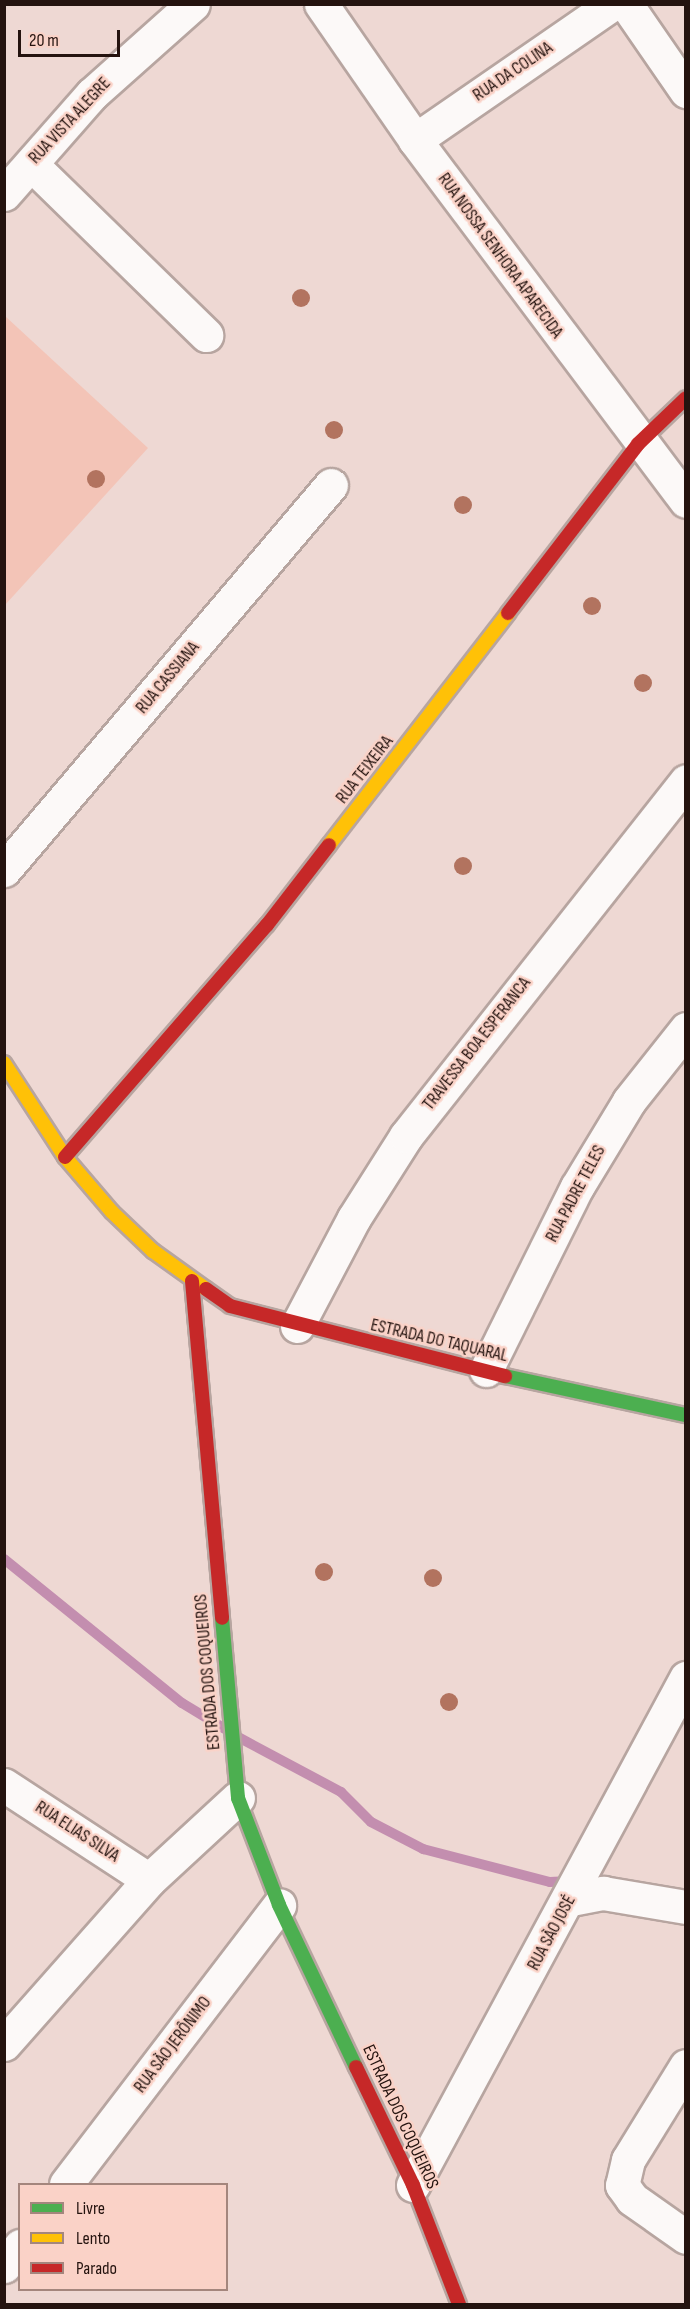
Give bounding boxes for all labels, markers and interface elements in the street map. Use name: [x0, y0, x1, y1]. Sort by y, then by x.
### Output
scale bar: [21, 18, 123, 56]
text: 20 m: [29, 30, 59, 51]
street label: RUA DA COLINA: [469, 37, 557, 107]
street label: RUA VISTA ALEGRE: [24, 73, 116, 169]
street label: RUA NOSSA SENHORA APARECIDA: [433, 169, 567, 343]
street label: RUA CASSIANA: [132, 638, 204, 718]
street label: RUA TEIXEIRA: [332, 732, 398, 808]
street label: TRAVESSA BOA ESPERANCA: [418, 973, 536, 1115]
street label: RUA PADRE TELES: [541, 1142, 611, 1246]
street label: ESTRADA DO TAQUARAL: [368, 1315, 510, 1367]
street label: ESTRADA DOS COQUEIROS: [190, 1593, 226, 1751]
street label: RUA ELIAS SILVA: [31, 1797, 123, 1867]
street label: RUA SÃO JOSÉ: [523, 1892, 581, 1974]
street label: RUA SÃO JERÔNIMO: [130, 1993, 216, 2097]
street label: ESTRADA DOS COQUEIROS: [357, 2041, 443, 2193]
legend: [18, 2183, 228, 2291]
text: Livre: [76, 2198, 105, 2219]
text: Lento: [76, 2228, 110, 2249]
text: Parado: [76, 2258, 117, 2279]

